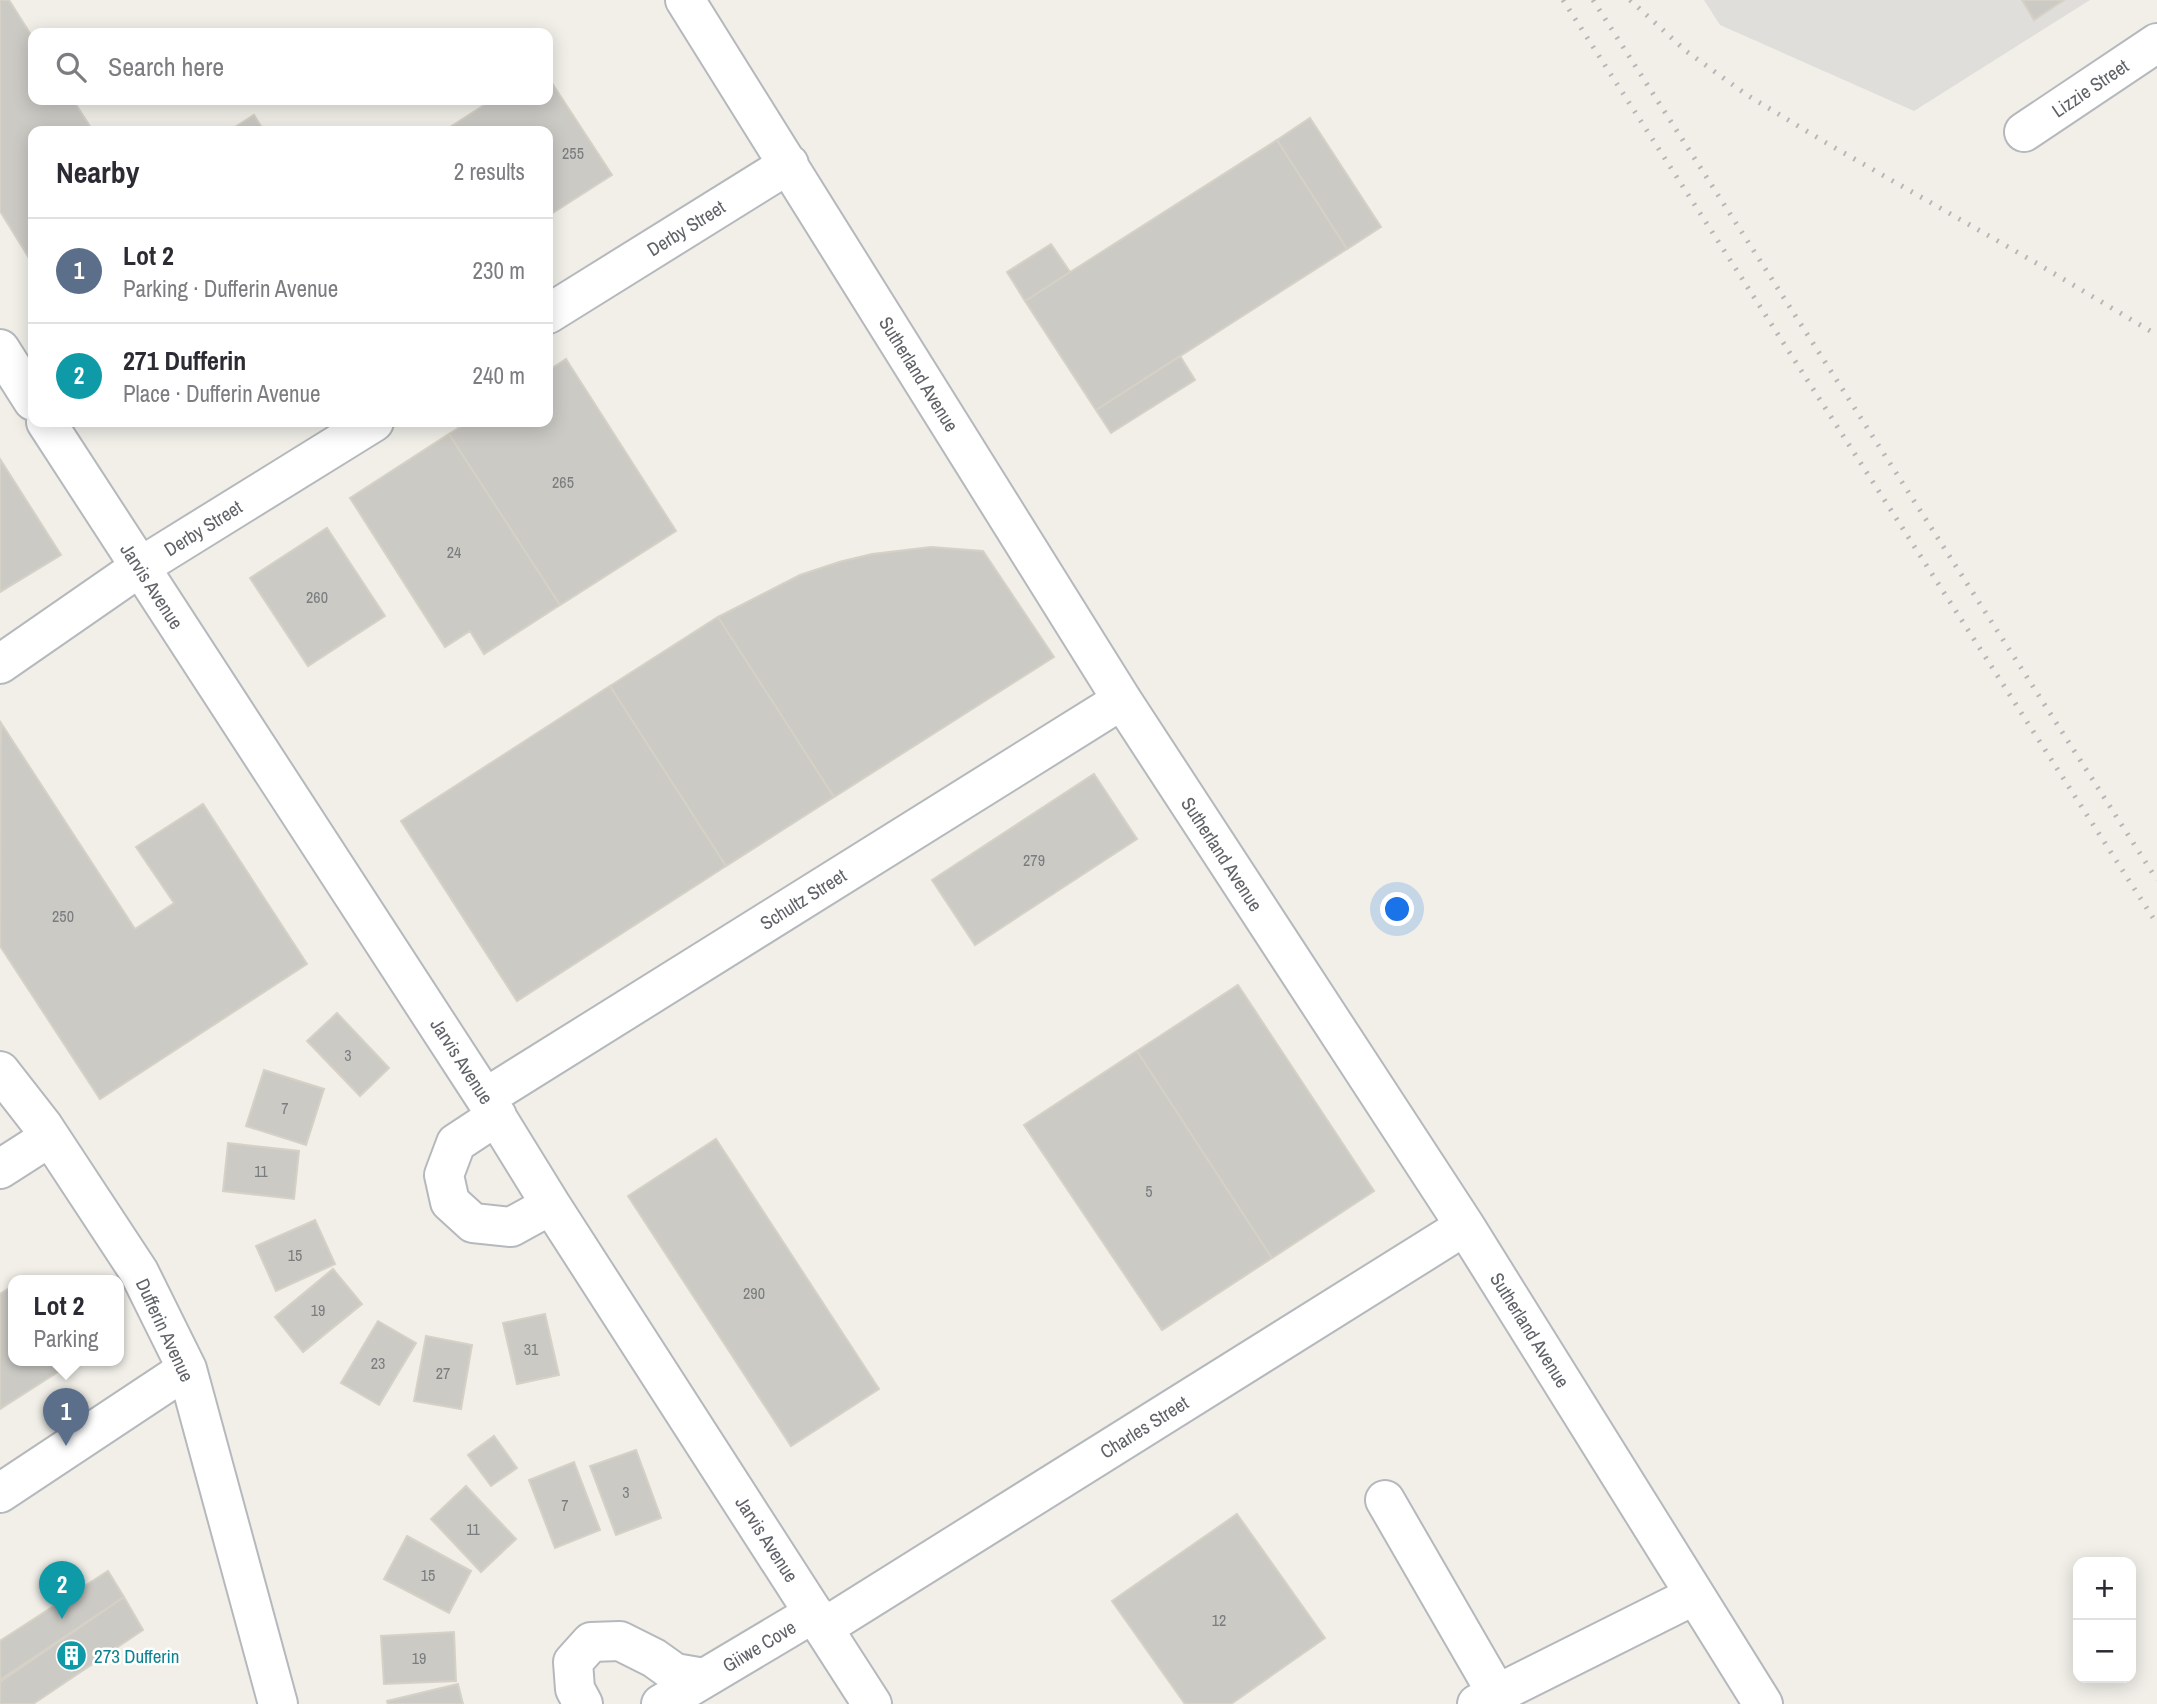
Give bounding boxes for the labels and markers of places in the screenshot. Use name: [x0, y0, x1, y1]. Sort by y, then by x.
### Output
pin: 1: [43, 1388, 89, 1446]
pin: 2: [39, 1561, 85, 1619]
building icon: 273 Dufferin: [54, 1639, 88, 1673]
place label: 273 Dufferin: [94, 1643, 179, 1669]

